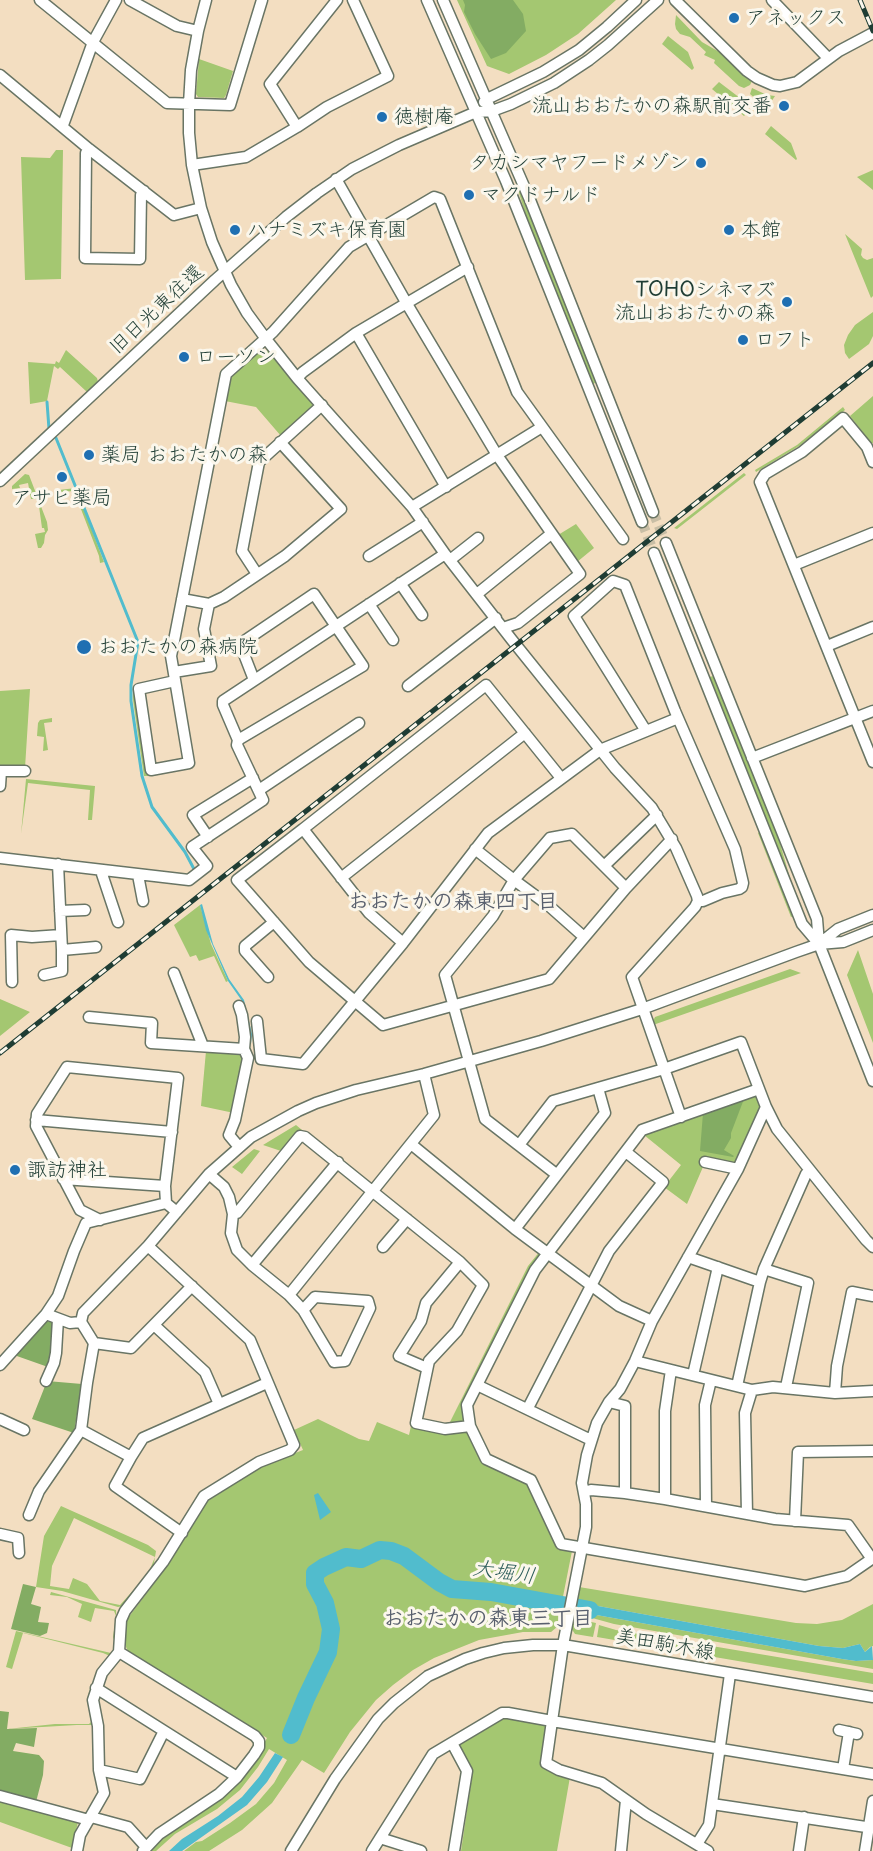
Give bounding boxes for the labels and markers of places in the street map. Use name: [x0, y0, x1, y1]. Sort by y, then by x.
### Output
place label: アネックス: [746, 6, 846, 30]
marker: アネックス: [727, 11, 741, 25]
place label: 流山おおたかの森駅前交番: [532, 94, 772, 118]
marker: 流山おおたかの森駅前交番: [777, 99, 791, 113]
place label: 徳樹庵: [394, 105, 454, 129]
marker: 徳樹庵: [375, 110, 389, 124]
place label: タカシマヤフードメゾン: [469, 151, 689, 175]
marker: タカシマヤフードメゾン: [694, 156, 708, 170]
place label: マクドナルド: [481, 183, 601, 207]
marker: マクドナルド: [462, 188, 476, 202]
place label: ハナミズキ保育園: [247, 218, 407, 242]
place label: 本館: [741, 218, 781, 242]
marker: ハナミズキ保育園: [228, 223, 242, 237]
marker: 本館: [722, 223, 736, 237]
place label: TOHOシネマズ 流山おおたかの森: [615, 278, 775, 325]
marker: TOHOシネマズ 流山おおたかの森: [780, 295, 794, 309]
place label: ロフト: [755, 328, 815, 352]
marker: ロフト: [736, 333, 750, 347]
place label: ローソン: [196, 345, 276, 369]
marker: ローソン: [177, 350, 191, 364]
place label: 薬局 おおたかの森: [101, 443, 267, 467]
marker: 薬局 おおたかの森: [82, 448, 96, 462]
marker: アサヒ薬局: [55, 470, 69, 484]
place label: アサヒ薬局: [12, 486, 112, 510]
place label: おおたかの森病院: [98, 635, 258, 659]
marker: おおたかの森病院: [75, 638, 93, 656]
place label: 諏訪神社: [27, 1158, 107, 1182]
marker: 諏訪神社: [8, 1163, 22, 1177]

